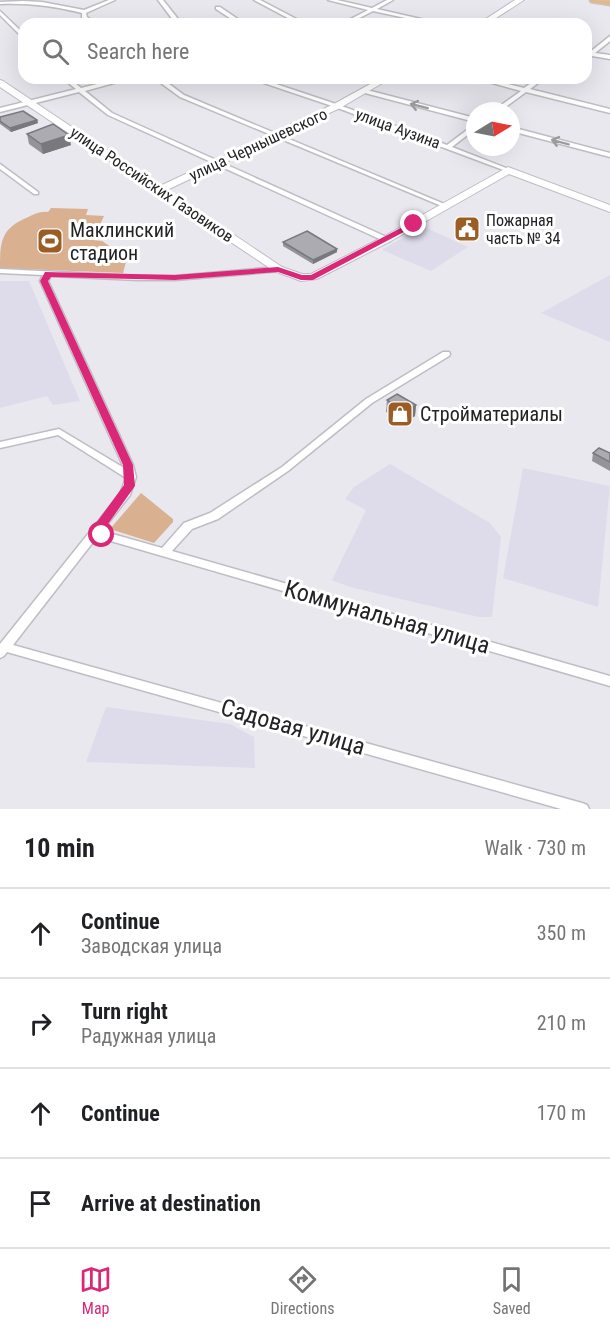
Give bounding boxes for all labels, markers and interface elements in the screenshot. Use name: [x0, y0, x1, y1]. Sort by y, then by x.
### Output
search box: [18, 18, 592, 84]
icon: search: [39, 35, 72, 68]
text: Search here: [87, 39, 189, 64]
one-way arrow: [410, 99, 429, 111]
north arrow: [466, 102, 520, 156]
street label: улица Чернышевского: [186, 104, 330, 185]
street label: улица Аузина: [353, 104, 443, 153]
street label: улица Российских Газовиков: [66, 123, 237, 246]
one-way arrow: [551, 136, 570, 148]
route end: [400, 210, 426, 236]
place label: Пожарная часть № 34: [486, 211, 561, 248]
public building icon: Пожарная часть № 34: [452, 214, 482, 244]
place label: Маклинский стадион: [70, 218, 174, 265]
sports icon: Маклинский стадион: [35, 226, 65, 256]
shop icon: Стройматериалы: [385, 399, 415, 429]
place label: Стройматериалы: [420, 402, 563, 426]
route start: [88, 521, 114, 547]
street label: Коммунальная улица: [281, 574, 493, 660]
street label: Садовая улица: [218, 693, 368, 761]
text: 10 min: [24, 833, 95, 863]
text: Walk · 730 m: [485, 836, 586, 860]
text: Continue: [81, 909, 160, 934]
icon: ahead: [24, 917, 57, 950]
text: 350 m: [537, 921, 586, 945]
text: Заводская улица: [81, 934, 222, 958]
text: Turn right: [81, 999, 168, 1024]
icon: right: [24, 1007, 57, 1040]
text: 210 m: [537, 1011, 586, 1035]
text: Радужная улица: [81, 1024, 216, 1048]
icon: ahead: [24, 1097, 57, 1130]
text: Continue: [81, 1101, 160, 1126]
text: 170 m: [537, 1101, 586, 1125]
icon: arrive: [24, 1187, 57, 1220]
text: Arrive at destination: [81, 1191, 261, 1216]
tab: Map: [79, 1263, 112, 1318]
tab: Directions: [271, 1263, 334, 1318]
tab: Saved: [493, 1263, 531, 1318]

